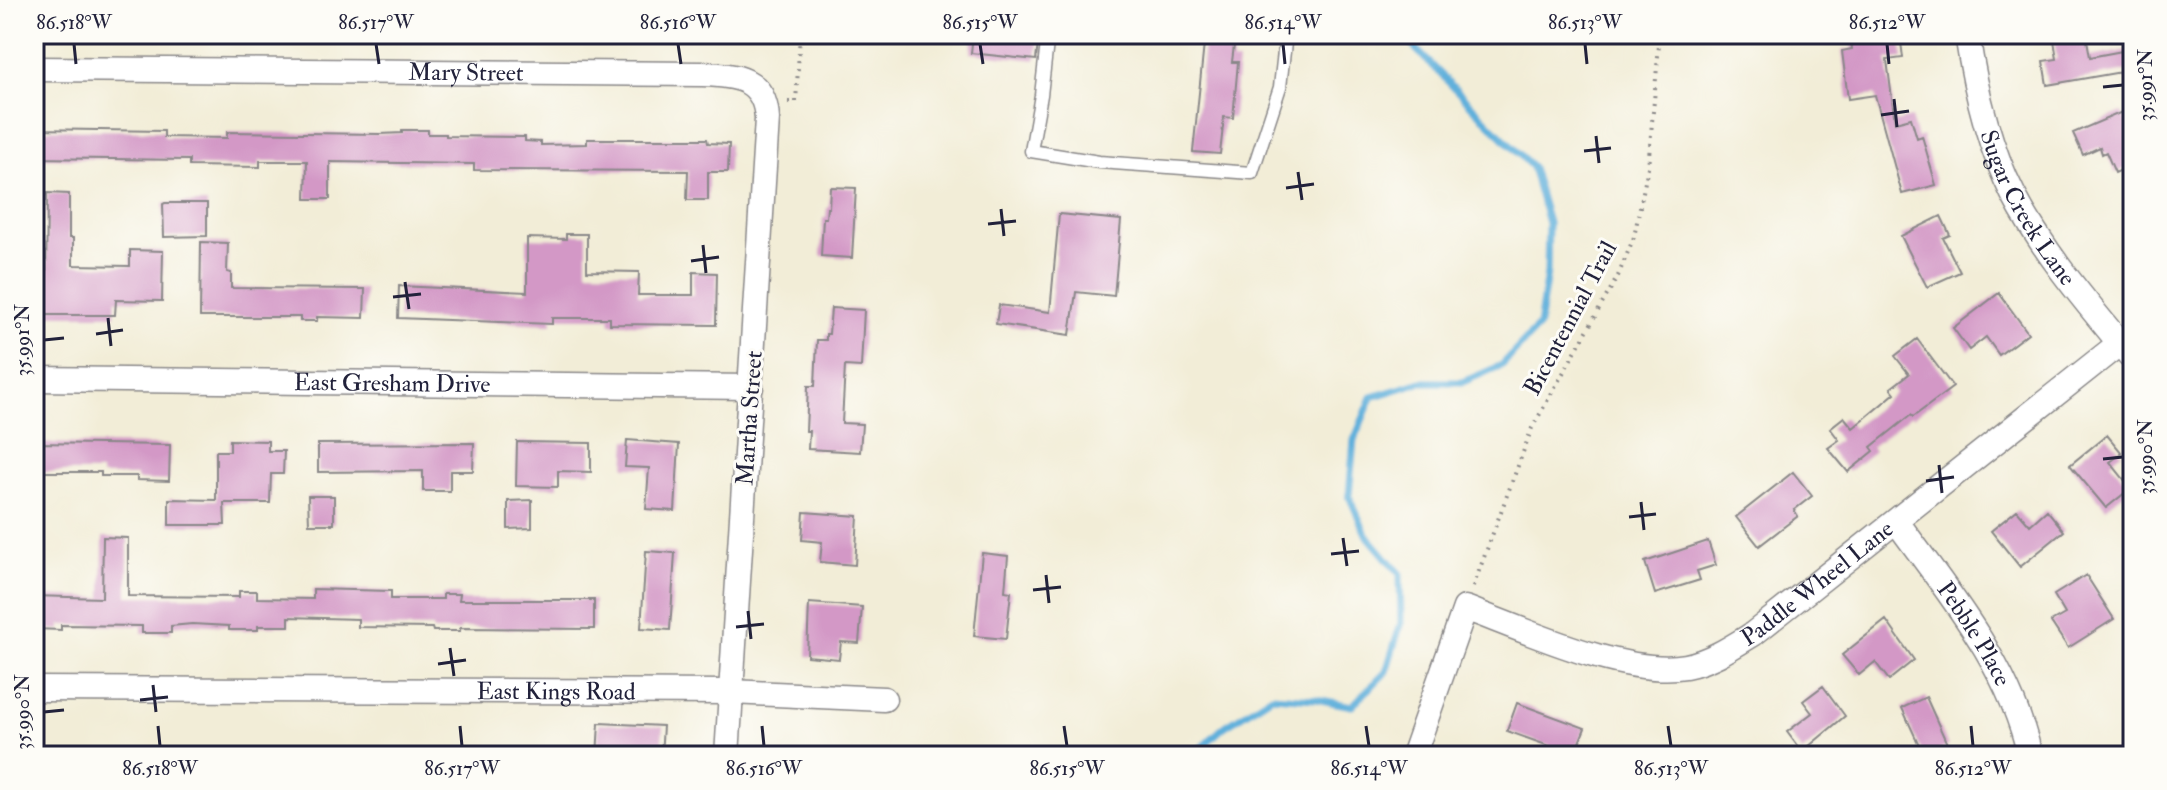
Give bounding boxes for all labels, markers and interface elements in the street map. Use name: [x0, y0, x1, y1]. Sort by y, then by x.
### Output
text: 86.518°W: [36, 10, 113, 35]
text: 86.517°W: [338, 10, 414, 35]
text: 86.516°W: [640, 10, 717, 35]
text: 86.515°W: [942, 10, 1018, 35]
text: 86.514°W: [1244, 10, 1322, 35]
text: 86.513°W: [1548, 10, 1623, 35]
text: 86.512°W: [1849, 10, 1926, 35]
text: 35.991°N: [2133, 49, 2158, 121]
street label: Mary Street: [408, 57, 524, 89]
street label: Sugar Creek Lane: [1973, 126, 2083, 292]
street label: Bicentennial Trail: [1517, 236, 1624, 401]
text: 35.991°N: [10, 304, 35, 376]
street label: Martha Street: [729, 349, 770, 486]
street label: East Gresham Drive: [293, 367, 490, 400]
text: 35.990°N: [2133, 419, 2158, 495]
street label: Paddle Wheel Lane: [1735, 514, 1900, 654]
street label: Pebble Place: [1930, 575, 2018, 691]
text: 35.990°N: [10, 674, 35, 750]
street label: East Kings Road: [476, 676, 636, 708]
text: 86.518°W: [122, 756, 199, 781]
text: 86.517°W: [424, 756, 500, 781]
text: 86.516°W: [726, 756, 803, 781]
text: 86.515°W: [1029, 756, 1105, 781]
text: 86.514°W: [1330, 756, 1408, 781]
text: 86.513°W: [1634, 756, 1709, 781]
text: 86.512°W: [1935, 756, 2012, 781]

